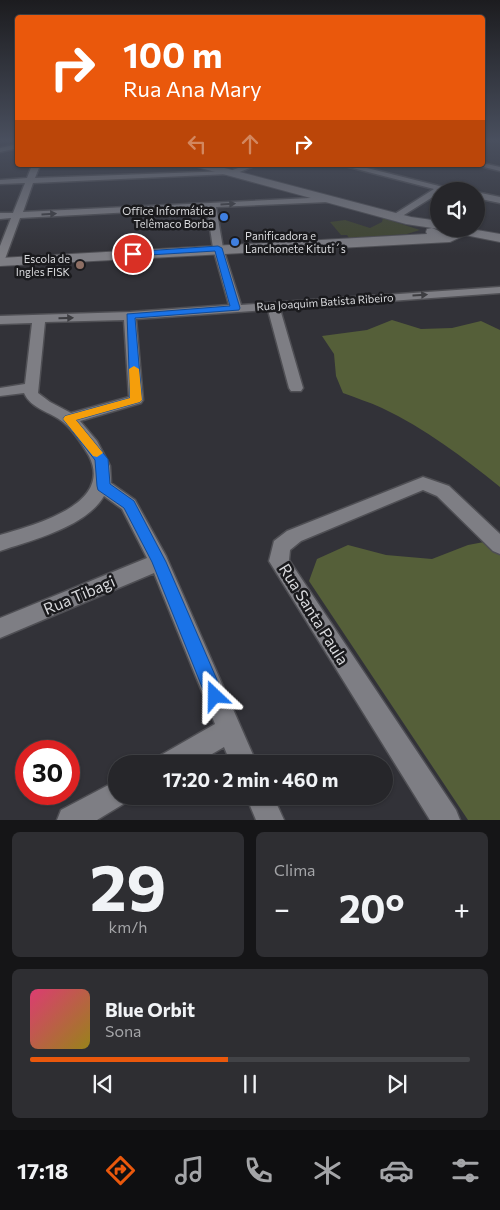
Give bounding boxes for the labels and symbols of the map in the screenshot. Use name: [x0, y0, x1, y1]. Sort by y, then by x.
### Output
one-way arrow: [221, 200, 237, 208]
place label: Office Informática Telêmaco Borba: [122, 204, 214, 230]
one-way arrow: [41, 209, 57, 217]
marker: Office Informática Telêmaco Borba: [218, 211, 230, 223]
place label: Panificadora e Lanchonete Kituti´s: [245, 229, 346, 255]
pin: [112, 233, 154, 275]
marker: Panificadora e Lanchonete Kituti´s: [229, 236, 241, 248]
place label: Escola de Ingles FISK: [16, 252, 71, 278]
marker: Escola de Ingles FISK: [74, 259, 86, 271]
street label: Rua Joaquim Batista Ribeiro: [256, 290, 395, 314]
one-way arrow: [413, 291, 429, 299]
one-way arrow: [58, 314, 74, 322]
street label: Rua Santa Paula: [276, 560, 353, 668]
street label: Rua Tibagi: [40, 571, 117, 618]
position arrow: [188, 669, 240, 721]
speed limit sign: 30: [15, 740, 80, 805]

